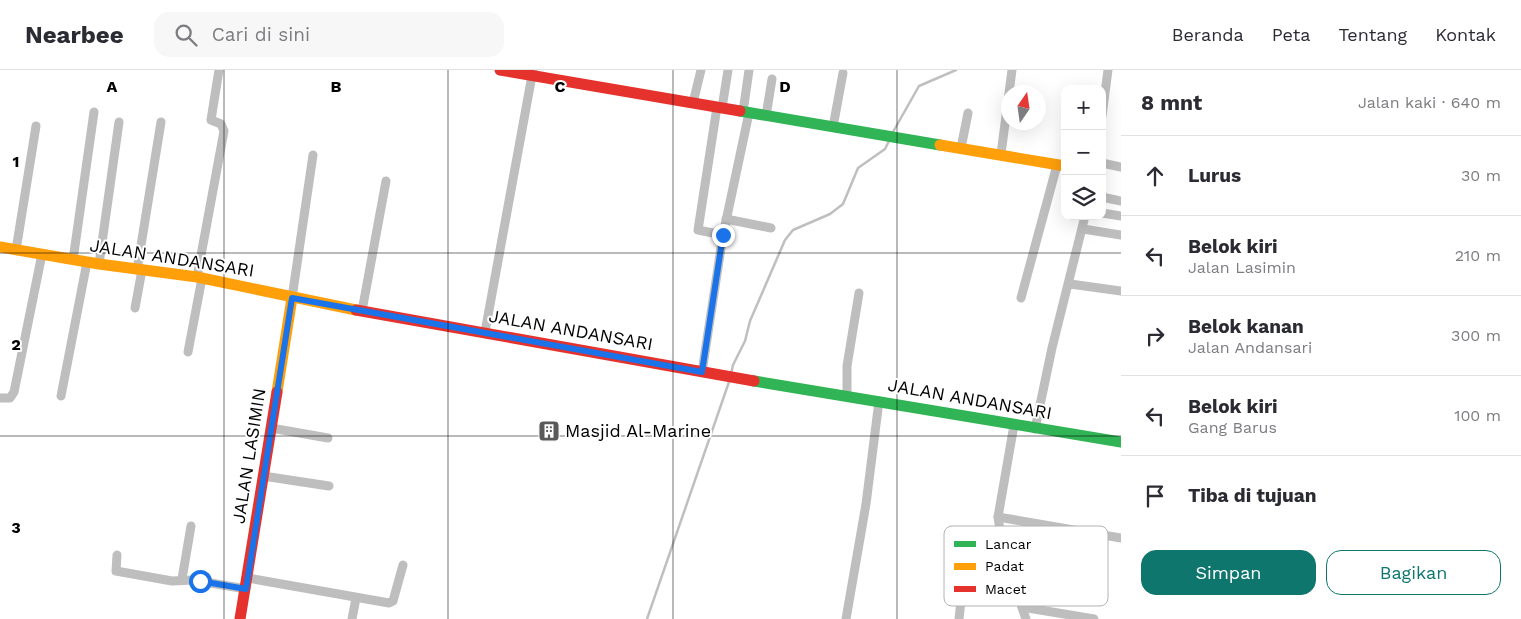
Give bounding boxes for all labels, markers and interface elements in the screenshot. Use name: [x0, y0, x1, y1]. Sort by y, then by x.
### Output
search box: [154, 12, 504, 57]
text: Nearbee: [25, 21, 124, 49]
icon: search: [172, 21, 200, 49]
text: Cari di sini: [212, 23, 310, 46]
text: Beranda: [1172, 24, 1244, 45]
text: Peta: [1272, 24, 1310, 45]
text: Tentang: [1338, 24, 1407, 45]
text: Kontak: [1435, 24, 1496, 45]
text: A: [107, 77, 118, 96]
text: B: [331, 77, 342, 96]
text: C: [555, 77, 566, 96]
text: D: [779, 77, 791, 96]
north arrow: [1001, 85, 1046, 130]
map controls: [1061, 85, 1106, 220]
button: +: [1061, 85, 1106, 130]
text: 8 mnt: [1141, 90, 1202, 115]
text: Jalan kaki · 640 m: [1358, 93, 1501, 112]
button: −: [1061, 130, 1106, 175]
text: 1: [13, 152, 19, 171]
icon: ahead: [1141, 162, 1169, 190]
text: Lurus: [1188, 164, 1241, 187]
text: 30 m: [1461, 166, 1501, 185]
button: layers: [1061, 175, 1106, 220]
route end: [712, 224, 735, 247]
street label: JALAN ANDANSARI: [88, 234, 256, 281]
text: Belok kiri: [1188, 235, 1278, 258]
icon: left: [1141, 242, 1169, 270]
text: 210 m: [1455, 246, 1501, 265]
text: Jalan Lasimin: [1188, 258, 1296, 277]
street label: JALAN ANDANSARI: [487, 305, 655, 354]
text: Belok kanan: [1188, 315, 1304, 338]
icon: right: [1141, 322, 1169, 350]
text: 300 m: [1451, 326, 1501, 345]
text: 2: [11, 335, 21, 354]
text: Jalan Andansari: [1188, 338, 1312, 357]
street label: JALAN ANDANSARI: [886, 374, 1054, 423]
street label: JALAN LASIMIN: [227, 387, 270, 525]
text: Belok kiri: [1188, 395, 1278, 418]
icon: left: [1141, 402, 1169, 430]
text: 100 m: [1454, 406, 1501, 425]
text: Gang Barus: [1188, 418, 1277, 437]
building icon: Masjid Al-Marine: [537, 419, 561, 443]
place label: Masjid Al-Marine: [565, 420, 711, 441]
icon: arrive: [1141, 482, 1169, 510]
text: Tiba di tujuan: [1188, 484, 1317, 507]
text: 3: [11, 518, 21, 537]
legend: [944, 526, 1108, 606]
text: Lancar: [985, 536, 1032, 552]
button: Simpan: [1141, 550, 1316, 595]
button: Bagikan: [1326, 550, 1501, 595]
text: Padat: [985, 558, 1024, 574]
route start: [189, 570, 212, 593]
text: Macet: [985, 581, 1027, 597]

